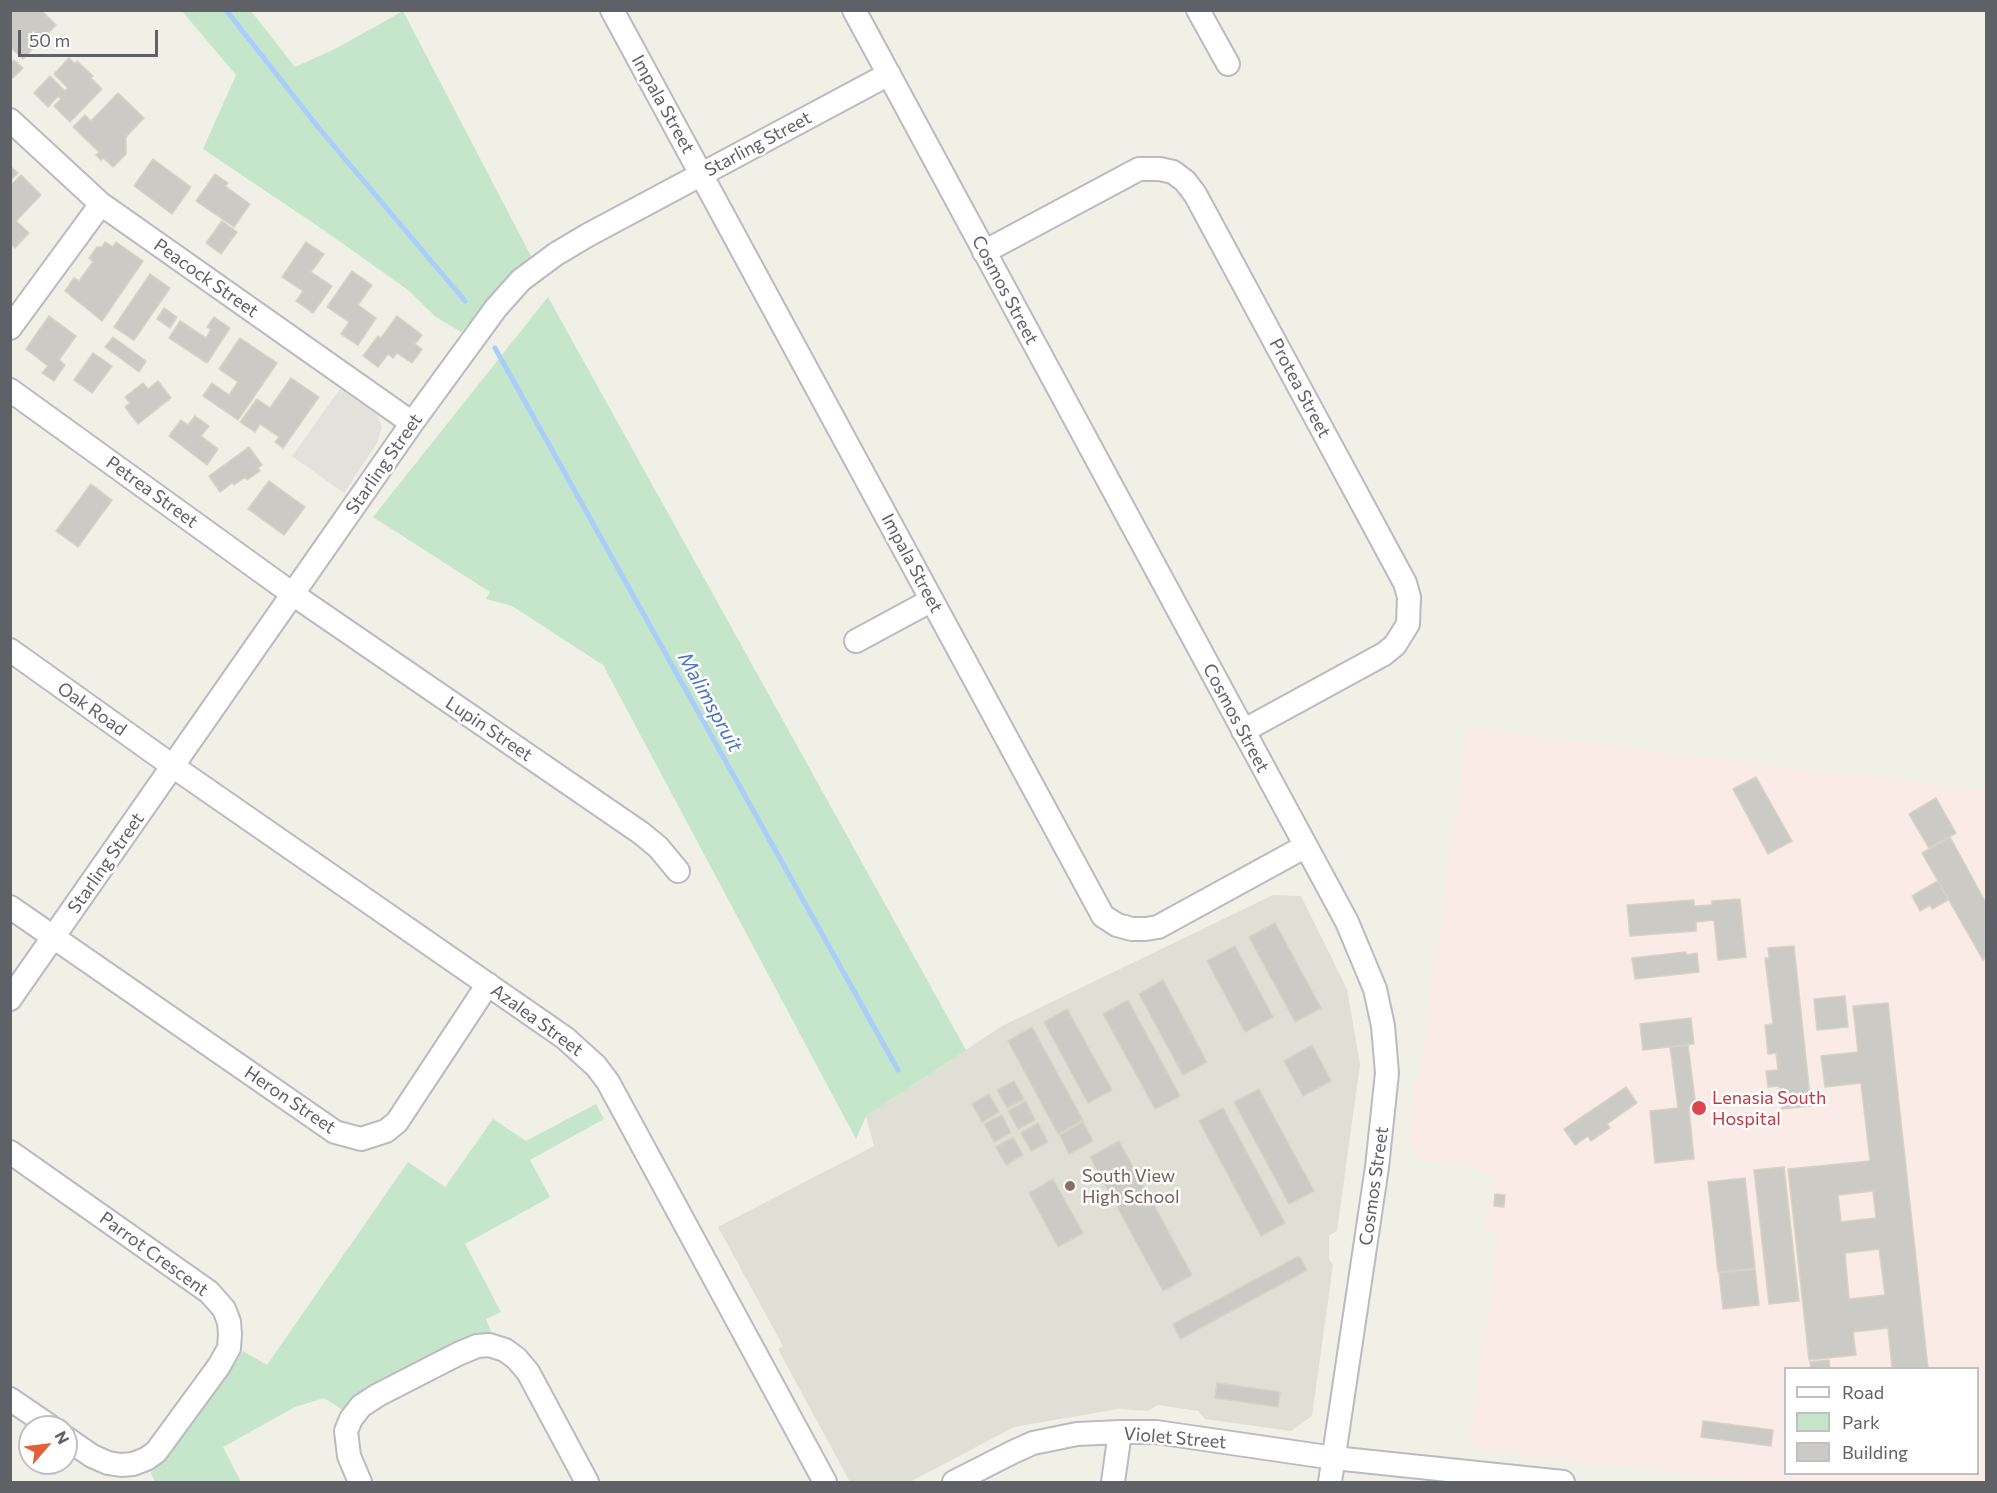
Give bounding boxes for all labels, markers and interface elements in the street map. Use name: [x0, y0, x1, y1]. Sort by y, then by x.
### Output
scale bar: [21, 18, 160, 56]
text: 50 m: [29, 29, 70, 51]
street label: Impala Street: [627, 51, 699, 157]
street label: Starling Street: [701, 107, 815, 181]
street label: Cosmos Street: [967, 232, 1043, 348]
street label: Peacock Street: [150, 234, 262, 322]
street label: Protea Street: [1265, 335, 1335, 441]
street label: Starling Street: [341, 409, 427, 519]
street label: Petrea Street: [102, 452, 202, 532]
street label: Impala Street: [877, 510, 947, 616]
water label: Malimspruit: [673, 648, 747, 756]
street label: Cosmos Street: [1198, 660, 1274, 776]
street label: Oak Road: [53, 677, 131, 741]
street label: Lupin Street: [441, 692, 537, 766]
street label: Starling Street: [63, 808, 149, 918]
street label: Azalea Street: [487, 979, 587, 1061]
street label: Heron Street: [240, 1062, 340, 1138]
place label: Lenasia South Hospital: [1712, 1087, 1826, 1130]
marker: Lenasia South Hospital: [1690, 1099, 1708, 1117]
street label: Cosmos Street: [1355, 1125, 1393, 1247]
place label: South View High School: [1082, 1165, 1179, 1208]
marker: South View High School: [1063, 1179, 1077, 1193]
street label: Parrot Crescent: [95, 1207, 213, 1301]
legend: [1784, 1367, 1979, 1475]
text: Road: [1842, 1381, 1884, 1403]
text: Park: [1842, 1411, 1880, 1433]
north arrow: [18, 1415, 78, 1475]
street label: Violet Street: [1123, 1423, 1227, 1453]
text: N: [51, 1427, 74, 1447]
text: Building: [1842, 1441, 1908, 1463]

